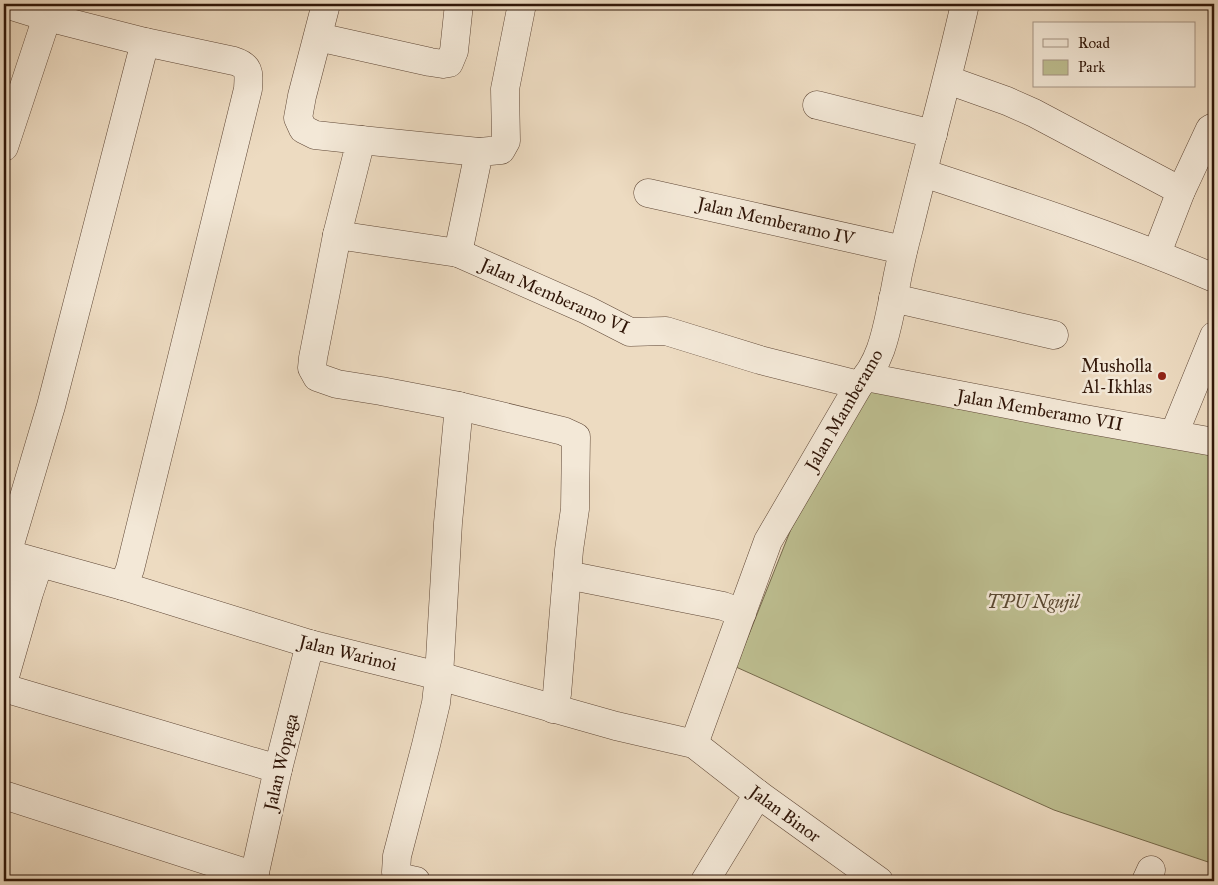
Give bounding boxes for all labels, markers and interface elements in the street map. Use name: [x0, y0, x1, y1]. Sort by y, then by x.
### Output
legend: [1033, 22, 1196, 88]
text: Road: [1078, 34, 1110, 52]
text: Park: [1078, 58, 1105, 76]
street label: Jalan Memberamo IV: [693, 192, 858, 251]
street label: Jalan Memberamo VI: [475, 253, 633, 340]
street label: Jalan Mamberamo: [799, 345, 889, 477]
place label: Musholla Al-Ikhlas: [1081, 355, 1152, 398]
marker: Musholla Al-Ikhlas: [1156, 370, 1168, 382]
street label: Jalan Memberamo VII: [953, 384, 1125, 436]
park label: TPU Ngujil: [987, 591, 1081, 613]
street label: Jalan Warinoi: [295, 630, 399, 677]
street label: Jalan Wopaga: [259, 711, 304, 815]
street label: Jalan Binor: [743, 780, 825, 848]

